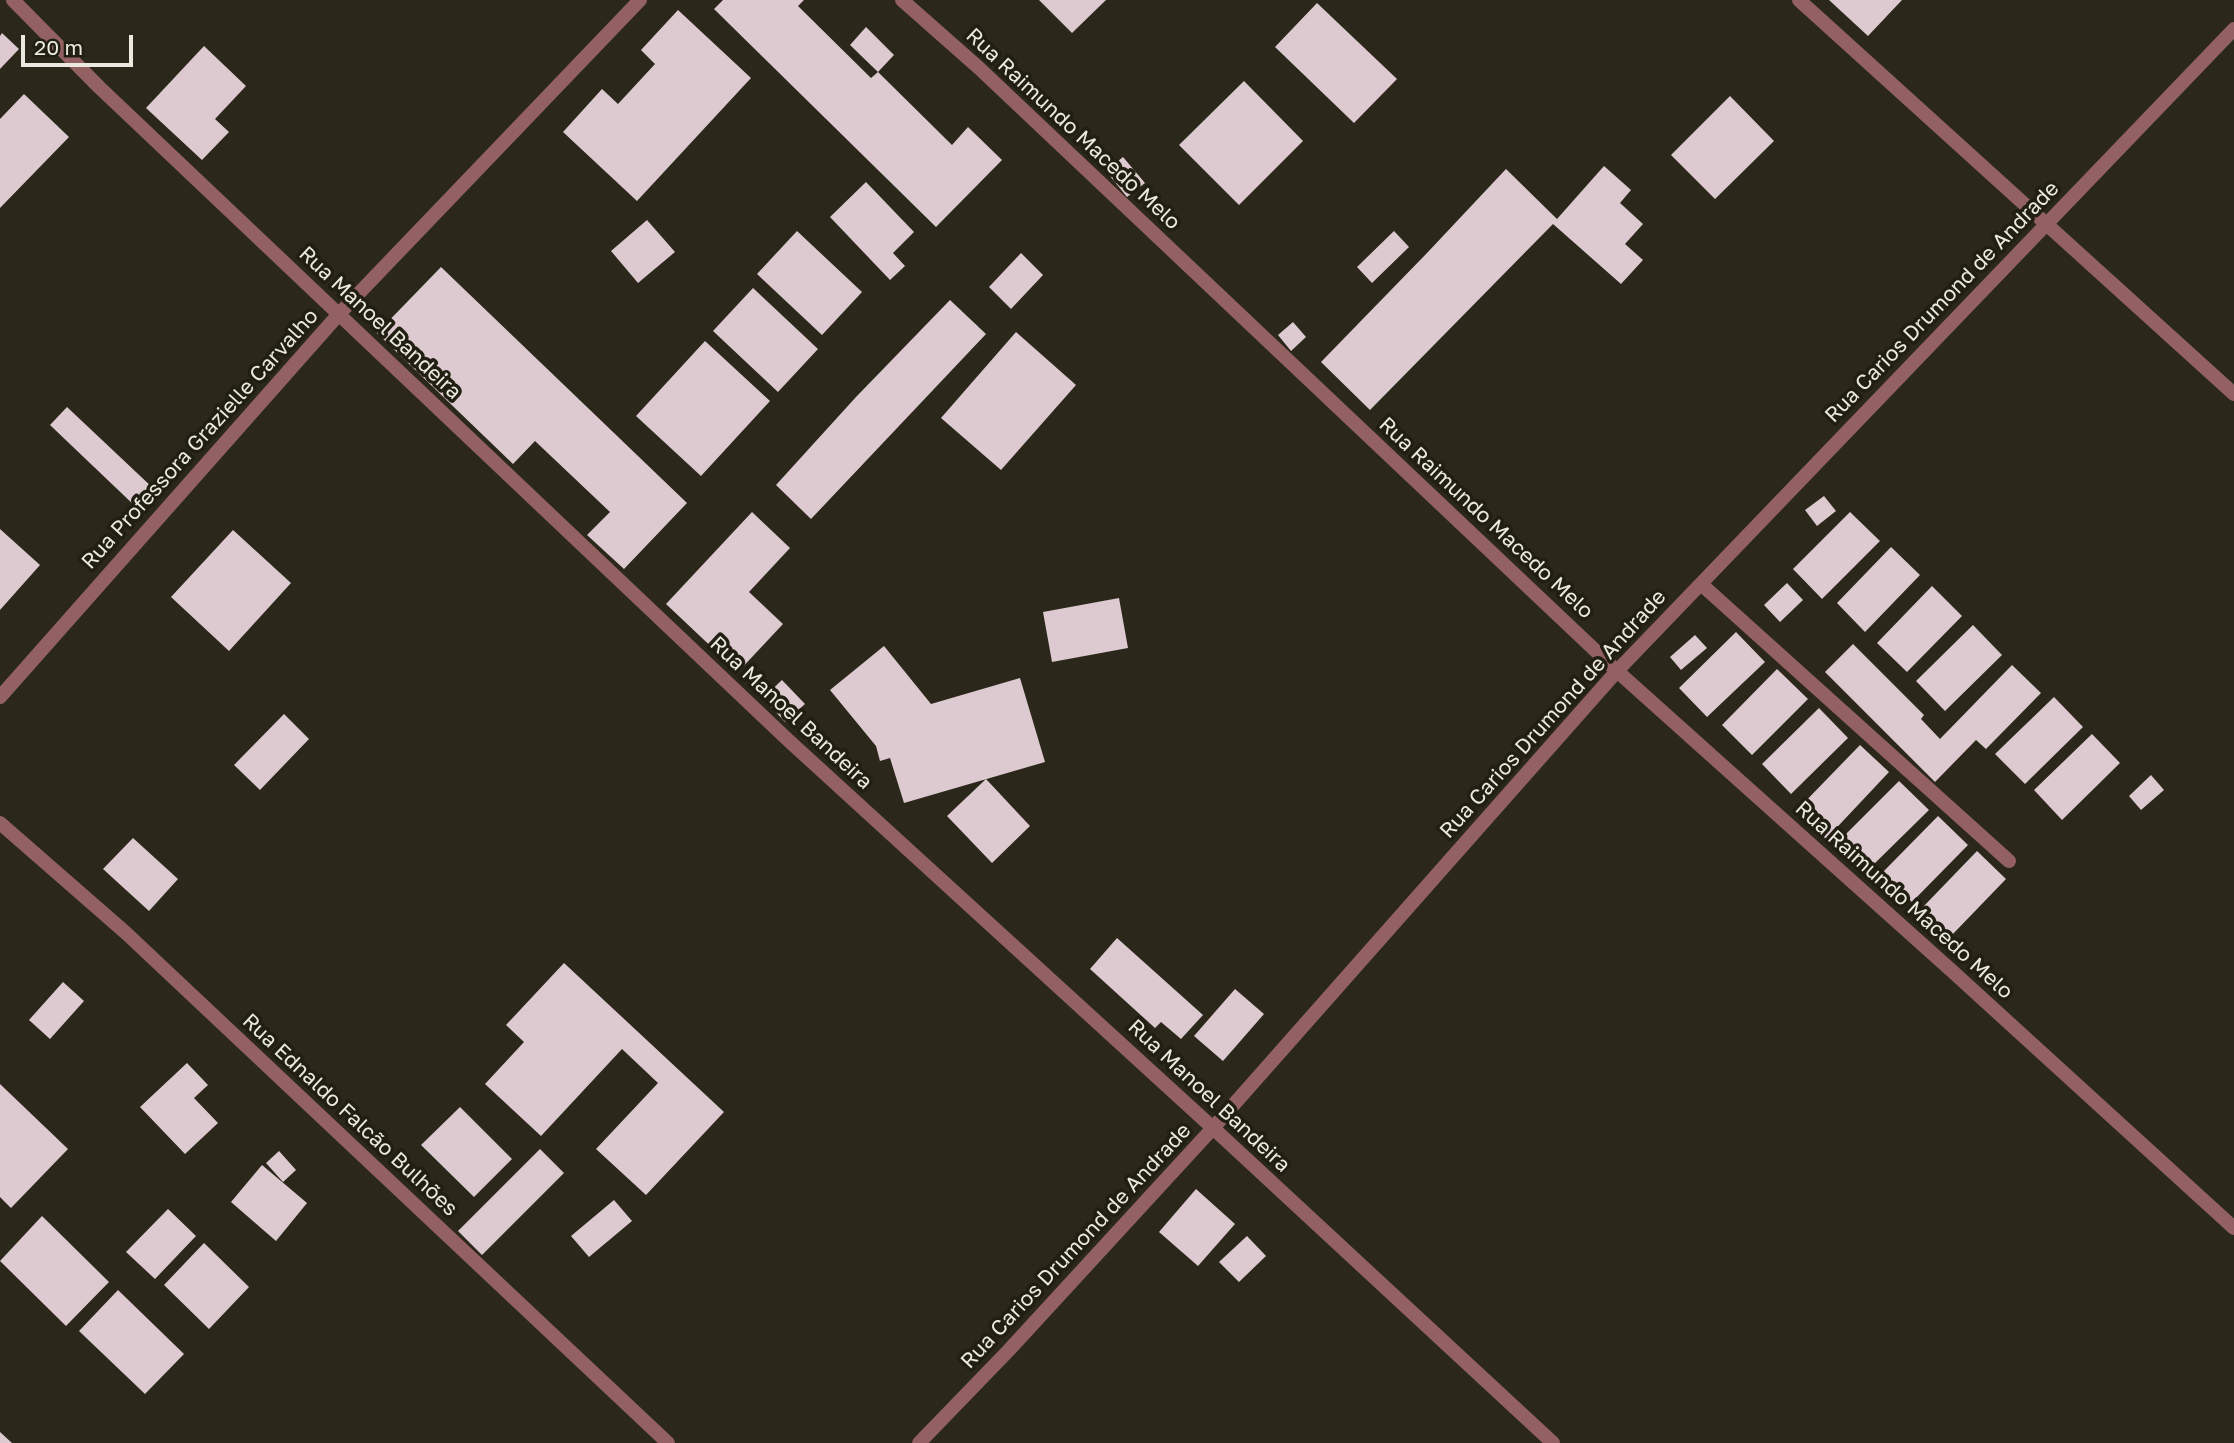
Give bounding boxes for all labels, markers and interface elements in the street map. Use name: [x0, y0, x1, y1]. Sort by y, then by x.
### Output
scale bar: [24, 21, 136, 65]
street label: Rua Raimundo Macedo Melo: [961, 23, 1185, 235]
text: 20 m: [34, 34, 83, 60]
street label: Rua Carios Drumond de Andrade: [1820, 176, 2064, 428]
street label: Rua Manoel Bandeira: [294, 241, 466, 405]
street label: Rua Professora Grazielle Carvalho: [76, 304, 324, 574]
street label: Rua Raimundo Macedo Melo: [1374, 412, 1598, 624]
street label: Rua Carios Drumond de Andrade: [1435, 585, 1671, 843]
street label: Rua Manoel Bandeira: [705, 631, 877, 795]
street label: Rua Raimundo Macedo Melo: [1790, 796, 2018, 1004]
street label: Rua Ednaldo Falcão Bulhões: [237, 1009, 463, 1221]
street label: Rua Manoel Bandeira: [1123, 1014, 1295, 1178]
street label: Rua Carios Drumond de Andrade: [956, 1118, 1196, 1374]

